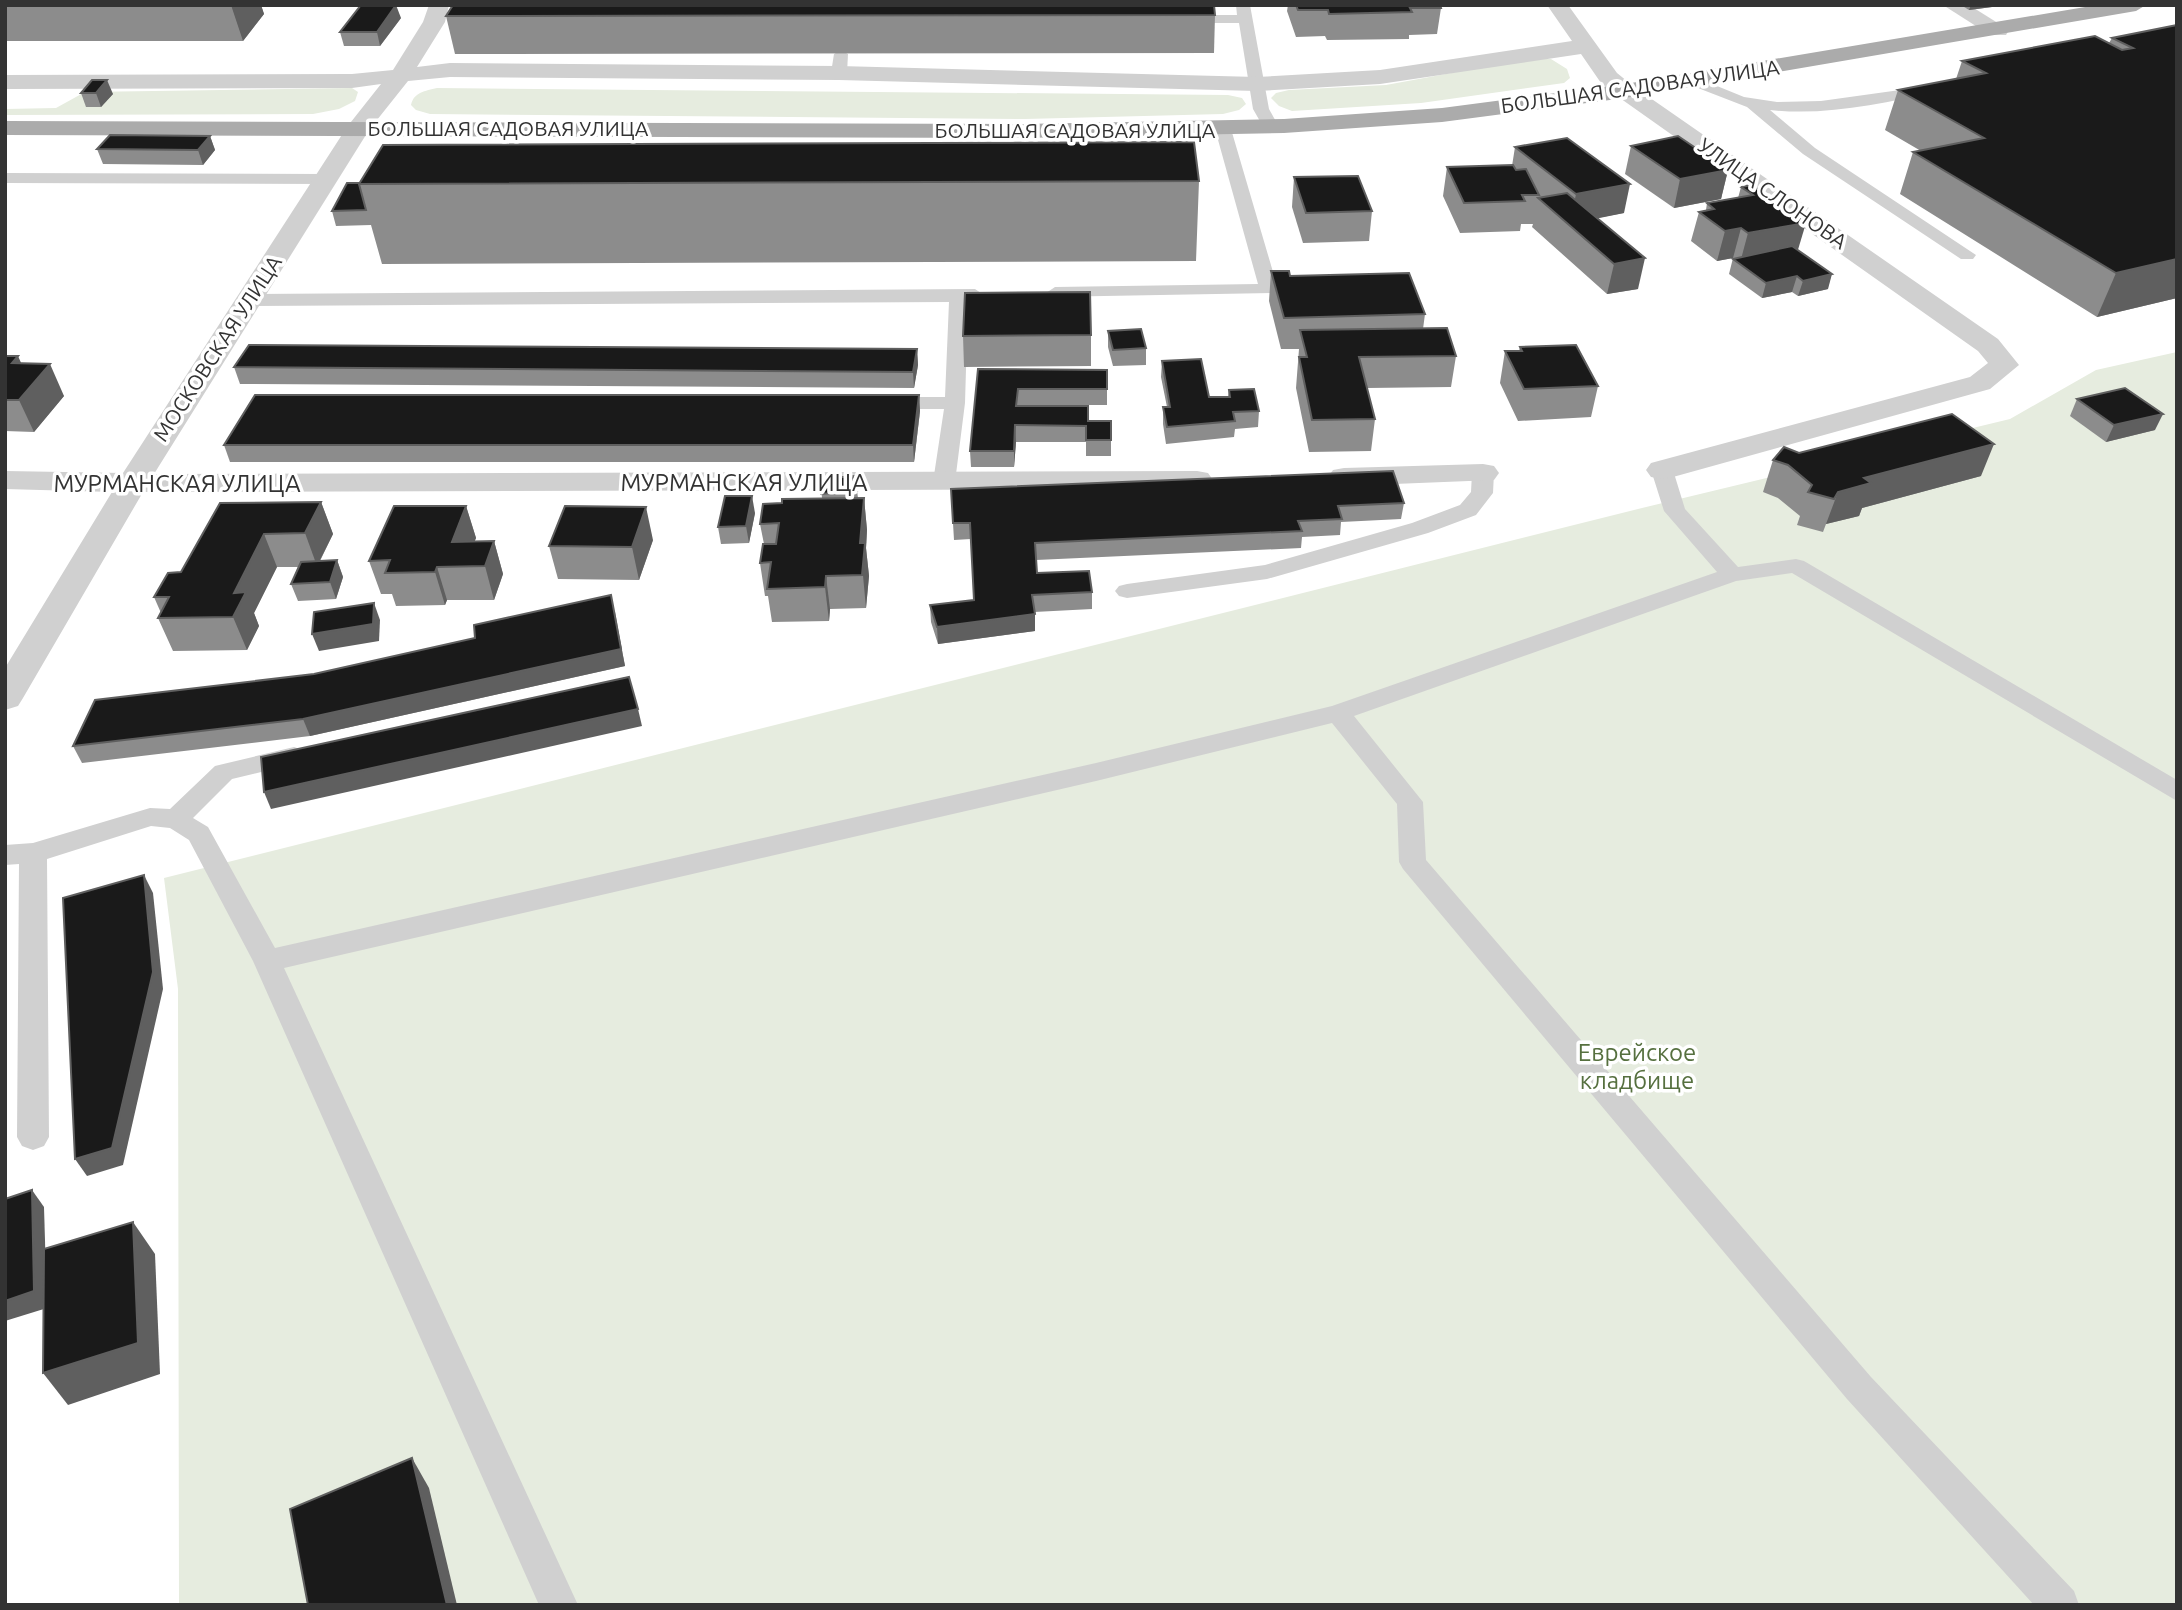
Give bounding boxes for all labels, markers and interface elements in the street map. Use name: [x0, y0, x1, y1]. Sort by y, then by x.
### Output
street label: БОЛЬШАЯ САДОВАЯ УЛИЦА: [1499, 55, 1781, 117]
street label: БОЛЬШАЯ САДОВАЯ УЛИЦА: [367, 116, 649, 140]
street label: БОЛЬШАЯ САДОВАЯ УЛИЦА: [934, 118, 1216, 142]
street label: УЛИЦА СЛОНОВА: [1694, 133, 1852, 253]
street label: МОСКОВСКАЯ УЛИЦА: [148, 250, 286, 445]
street label: МУРМАНСКАЯ УЛИЦА: [620, 469, 868, 496]
street label: МУРМАНСКАЯ УЛИЦА: [53, 470, 301, 497]
park label: Еврейское кладбище: [1578, 1039, 1696, 1094]

